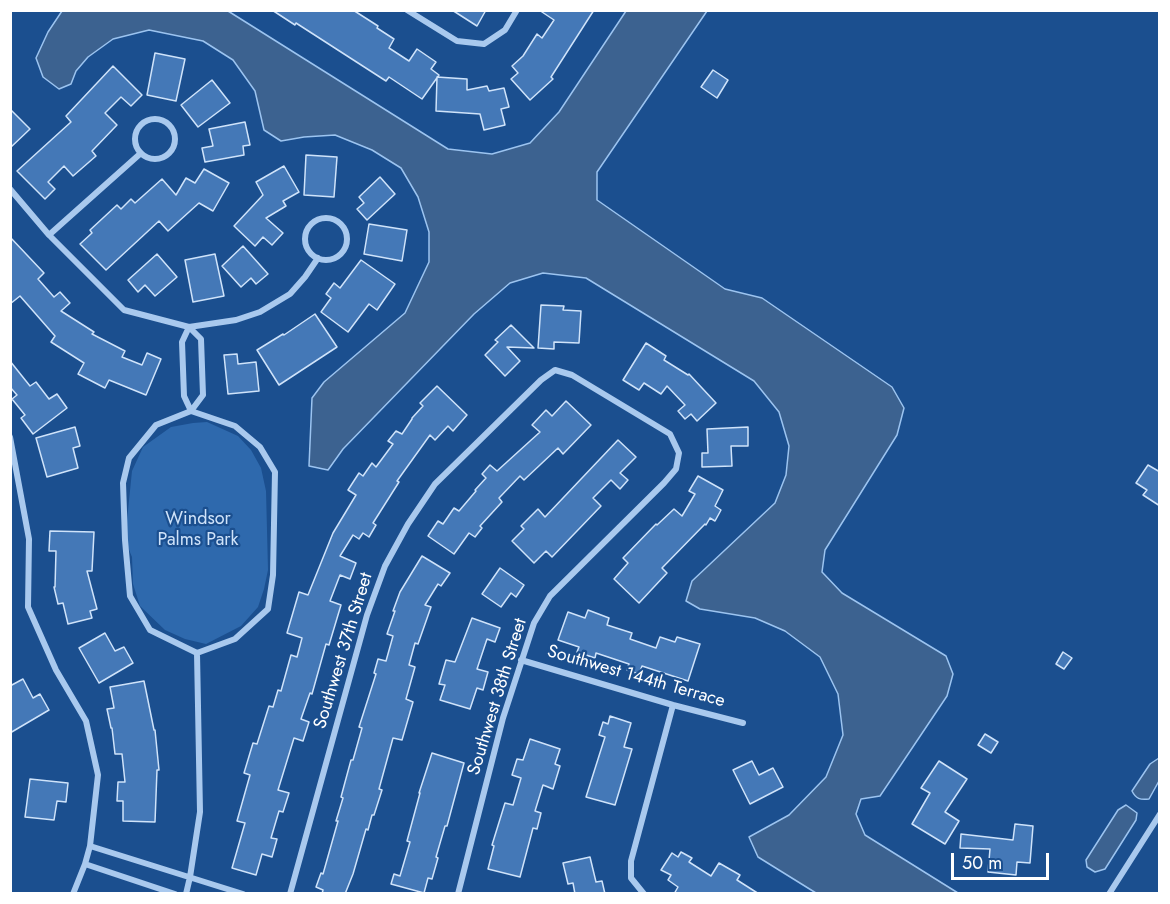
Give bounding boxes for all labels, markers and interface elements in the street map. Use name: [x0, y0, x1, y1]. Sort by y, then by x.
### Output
park label: Windsor Palms Park: [158, 509, 238, 552]
street label: Southwest 37th Street: [310, 570, 378, 732]
street label: Southwest 38th Street: [464, 616, 532, 778]
street label: Southwest 144th Terrace: [545, 641, 727, 713]
scale bar: [954, 841, 1052, 879]
text: 50 m: [962, 850, 1002, 876]

